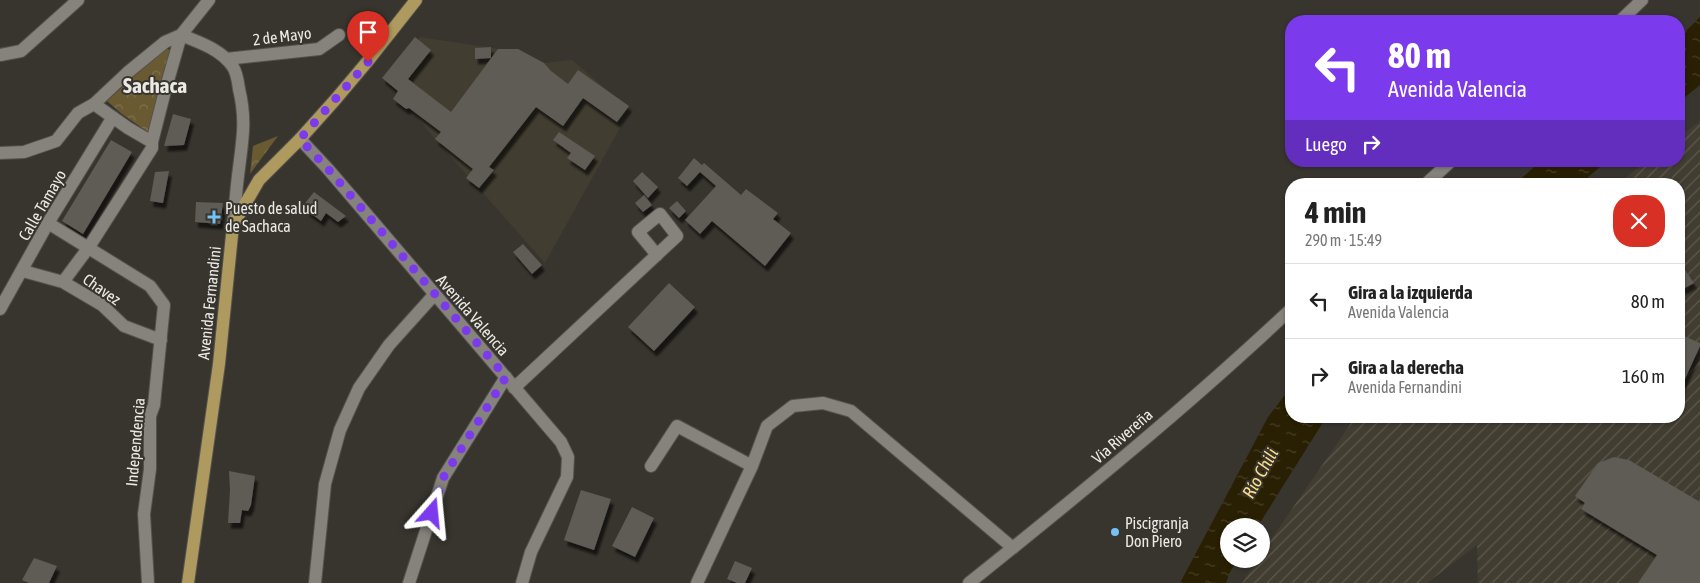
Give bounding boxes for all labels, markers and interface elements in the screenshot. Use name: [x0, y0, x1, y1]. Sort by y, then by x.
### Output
pin: [347, 11, 389, 62]
icon: arrive: [354, 18, 382, 46]
street label: 2 de Mayo: [252, 23, 312, 50]
icon: left: [1305, 35, 1370, 100]
text: 80 m: [1388, 35, 1451, 75]
district label: Sachaca: [123, 73, 187, 97]
text: Avenida Valencia: [1388, 76, 1527, 102]
icon: right: [1357, 130, 1385, 158]
text: Luego: [1305, 133, 1347, 155]
street label: Calle Tamayo: [15, 166, 70, 244]
text: 4 min: [1305, 195, 1366, 229]
button: close: [1613, 195, 1665, 247]
place label: Puesto de salud de Sachaca: [225, 199, 317, 235]
marker: Puesto de salud de Sachaca: [207, 210, 221, 224]
text: 290 m · 15:49: [1305, 231, 1382, 249]
street label: Avenida Fernandini: [194, 245, 224, 361]
street label: Chavez: [80, 270, 125, 309]
street label: Avenida Valencia: [433, 271, 513, 359]
text: Gira a la izquierda: [1348, 281, 1473, 303]
icon: left: [1305, 287, 1333, 315]
text: 80 m: [1631, 290, 1665, 312]
text: Avenida Valencia: [1348, 303, 1449, 321]
text: Gira a la derecha: [1348, 356, 1464, 378]
icon: right: [1305, 362, 1333, 390]
text: 160 m: [1622, 365, 1665, 387]
text: Avenida Fernandini: [1348, 378, 1462, 396]
street label: Independencia: [122, 397, 149, 487]
street label: Via Rivereña: [1088, 405, 1156, 467]
water label: Río Chili: [1238, 444, 1282, 502]
position arrow: [405, 486, 457, 538]
place label: Piscigranja Don Piero: [1125, 514, 1189, 550]
map controls: [1220, 518, 1270, 568]
button: layers: [1220, 518, 1270, 568]
marker: Piscigranja Don Piero: [1109, 526, 1121, 538]

